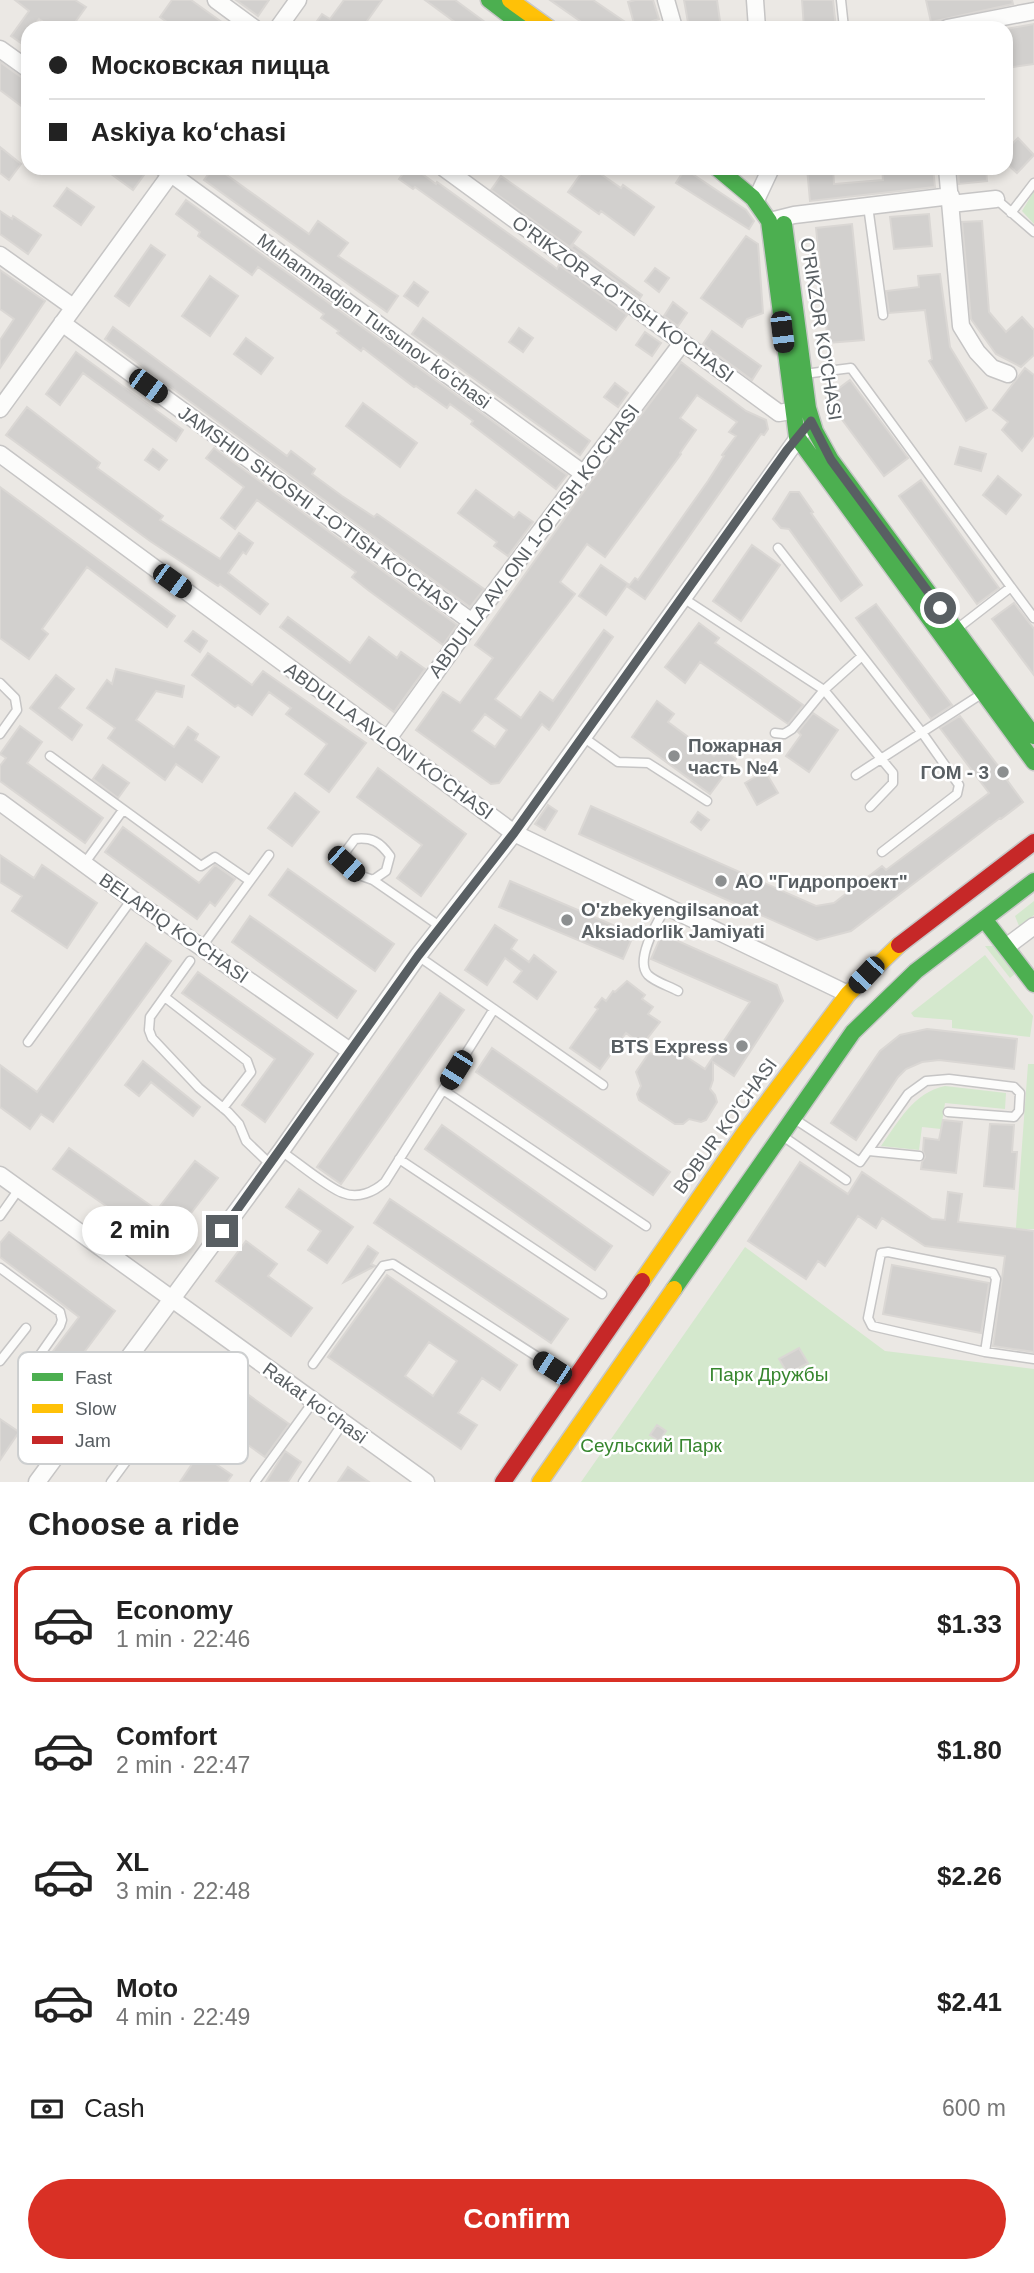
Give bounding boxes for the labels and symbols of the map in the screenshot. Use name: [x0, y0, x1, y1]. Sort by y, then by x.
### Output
street label: O'RIKZOR 4-O'TISH KO'CHASI: [508, 212, 738, 386]
street label: Muhammadjon Tursunov koʻchasi: [253, 229, 495, 413]
street label: O'RIKZOR KO'CHASI: [796, 236, 846, 422]
car: [770, 310, 795, 354]
car: [125, 365, 172, 407]
street label: ABDULLA AVLONI 1-O'TISH KO'CHASI: [424, 400, 644, 682]
street label: JAMSHID SHOSHI 1-O'TISH KO'CHASI: [174, 402, 462, 618]
car: [149, 560, 196, 602]
route start: [924, 592, 956, 624]
street label: ABDULLA AVLONI KO'CHASI: [281, 658, 497, 824]
place label: Пожарная часть №4: [688, 735, 782, 778]
marker: Пожарная часть №4: [666, 748, 682, 764]
place label: ГОМ - 3: [920, 762, 989, 783]
marker: ГОМ - 3: [995, 764, 1011, 780]
car: [324, 842, 369, 886]
street label: BELARIQ KO'CHASI: [96, 869, 252, 987]
place label: АО "Гидропроект": [735, 871, 908, 892]
marker: АО "Гидропроект": [713, 873, 729, 889]
place label: O'zbekyengilsanoat Aksiadorlik Jamiyati: [581, 899, 765, 942]
marker: O'zbekyengilsanoat Aksiadorlik Jamiyati: [559, 912, 575, 928]
car: [844, 952, 889, 998]
place label: BTS Express: [611, 1036, 728, 1057]
marker: BTS Express: [734, 1038, 750, 1054]
car: [436, 1047, 477, 1093]
street label: BOBUR KO'CHASI: [669, 1054, 781, 1198]
callout: 2 min: [82, 1206, 198, 1256]
route end: [206, 1215, 238, 1247]
car: [529, 1348, 576, 1388]
legend: [18, 1352, 248, 1464]
street label: Rakat koʻchasi: [259, 1358, 371, 1448]
park label: Парк Дружбы: [710, 1364, 828, 1385]
text: Fast: [75, 1367, 113, 1388]
text: Slow: [75, 1398, 116, 1419]
text: Jam: [75, 1430, 111, 1451]
park label: Сеульский Парк: [580, 1435, 722, 1456]

